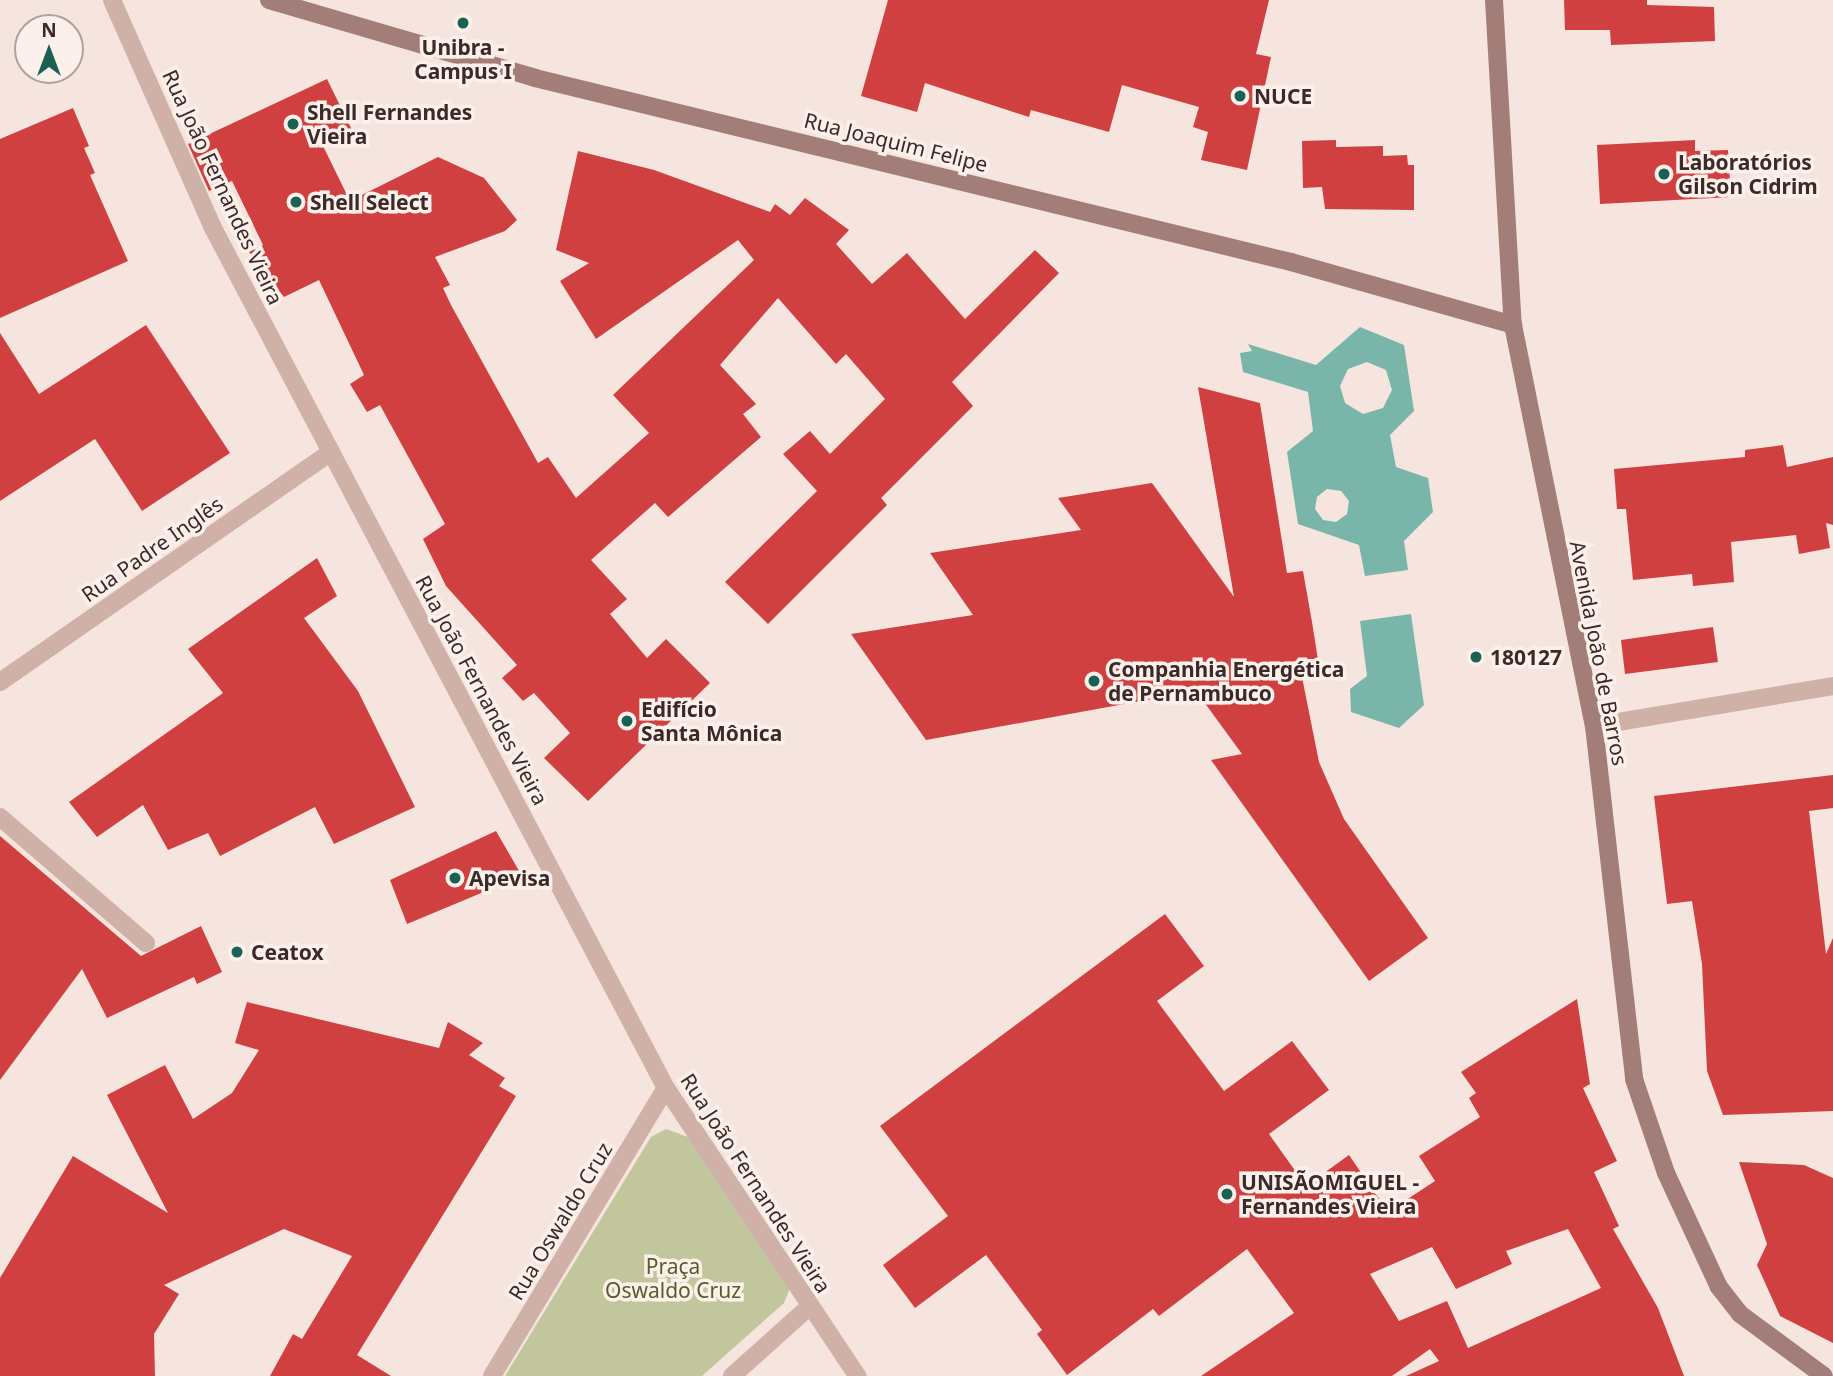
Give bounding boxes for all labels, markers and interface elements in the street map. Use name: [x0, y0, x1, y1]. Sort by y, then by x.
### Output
north arrow: [14, 14, 84, 84]
marker: Unibra - Campus I: [455, 15, 471, 31]
text: N: [41, 17, 57, 43]
place label: Unibra - Campus I: [414, 34, 512, 84]
street label: Rua João Fernandes Vieira: [157, 65, 289, 309]
place label: NUCE: [1254, 83, 1312, 109]
marker: NUCE: [1232, 88, 1248, 104]
place label: Shell Fernandes Vieira: [307, 99, 472, 149]
street label: Rua Joaquim Felipe: [802, 107, 990, 177]
marker: Shell Fernandes Vieira: [285, 116, 301, 132]
place label: Laboratórios Gilson Cidrim: [1678, 149, 1818, 199]
marker: Laboratórios Gilson Cidrim: [1656, 166, 1672, 182]
place label: Shell Select: [310, 189, 429, 215]
marker: Shell Select: [288, 194, 304, 210]
street label: Rua Padre Inglês: [77, 491, 227, 607]
street label: Avenida João de Barros: [1565, 539, 1633, 767]
street label: Rua João Fernandes Vieira: [411, 571, 553, 809]
place label: 180127: [1490, 644, 1562, 670]
marker: 180127: [1468, 649, 1484, 665]
place label: Companhia Energética de Pernambuco: [1108, 656, 1344, 706]
marker: Companhia Energética de Pernambuco: [1086, 673, 1102, 689]
place label: Edifício Santa Mônica: [641, 696, 782, 746]
marker: Edifício Santa Mônica: [619, 713, 635, 729]
place label: Apevisa: [469, 865, 550, 891]
marker: Apevisa: [447, 870, 463, 886]
place label: Ceatox: [251, 939, 324, 965]
marker: Ceatox: [229, 944, 245, 960]
street label: Rua João Fernandes Vieira: [676, 1069, 836, 1297]
street label: Rua Oswaldo Cruz: [503, 1138, 617, 1304]
place label: UNISÃOMIGUEL - Fernandes Vieira: [1241, 1169, 1419, 1219]
marker: UNISÃOMIGUEL - Fernandes Vieira: [1219, 1186, 1235, 1202]
park label: Praça Oswaldo Cruz: [605, 1253, 741, 1303]

